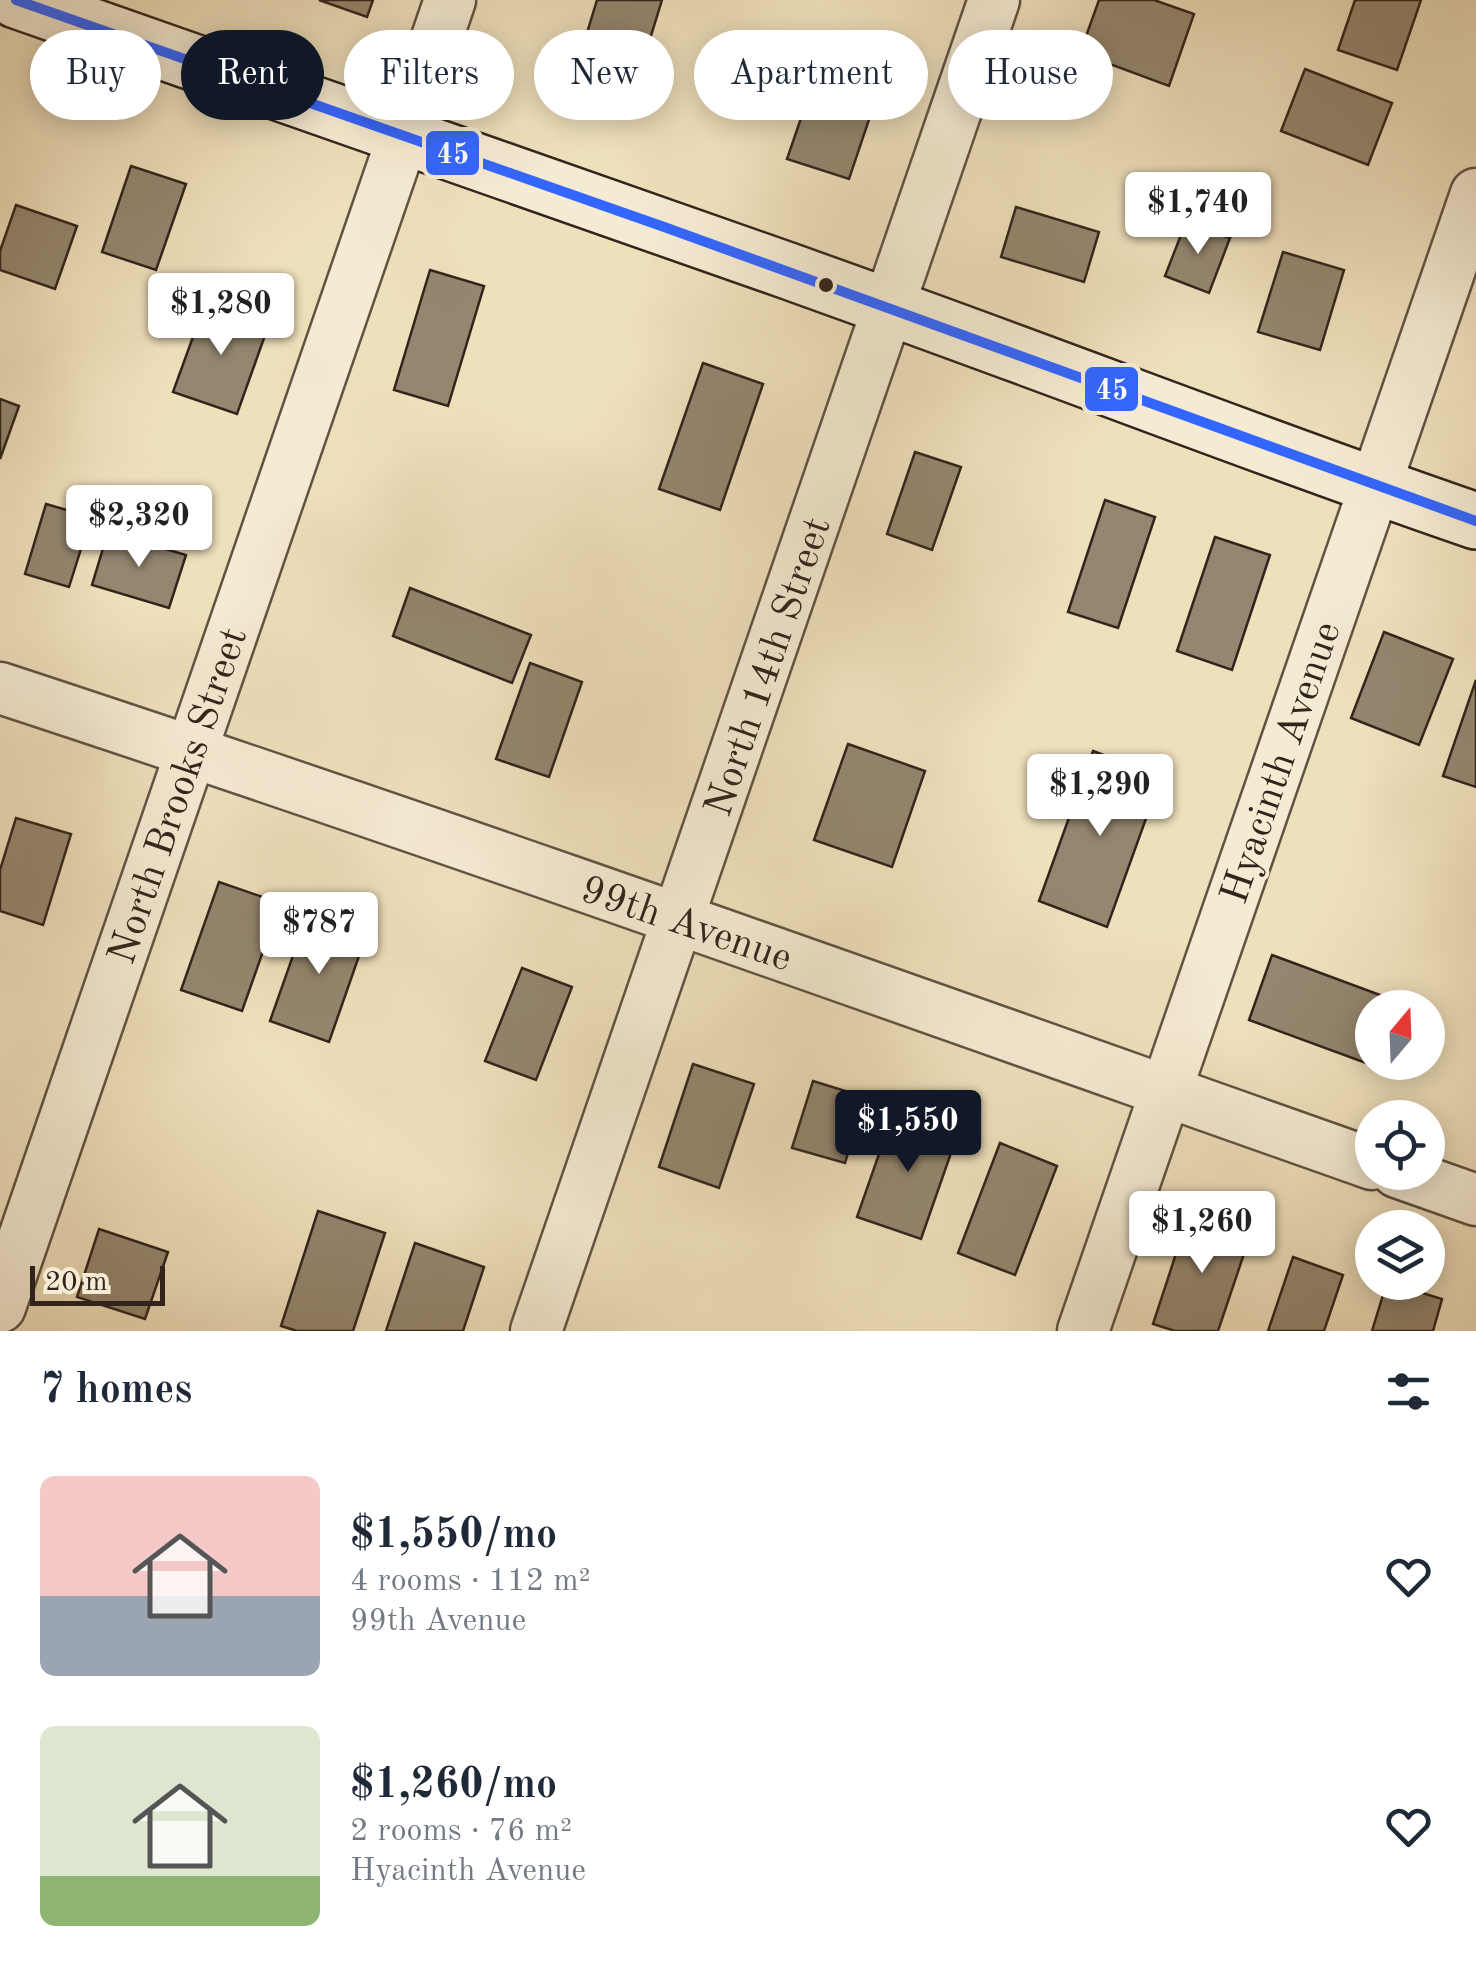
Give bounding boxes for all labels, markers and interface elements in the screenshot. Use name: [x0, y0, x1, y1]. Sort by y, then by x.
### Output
chip: Buy: [30, 30, 161, 120]
chip: Rent: [181, 30, 324, 120]
chip: Filters: [344, 30, 514, 120]
chip: New: [534, 30, 674, 120]
chip: Apartment: [694, 30, 928, 120]
chip: House: [948, 30, 1113, 120]
line badge: 45: [424, 129, 481, 177]
text: 45: [437, 142, 469, 170]
pin: $1,740: [1117, 172, 1279, 257]
text: $1,740: [1147, 188, 1249, 220]
pin: $1,280: [140, 273, 302, 358]
unlabelled marker: [816, 275, 836, 295]
text: $1,280: [170, 289, 272, 321]
line badge: 45: [1083, 365, 1140, 413]
text: 45: [1096, 378, 1128, 406]
pin: $2,320: [58, 485, 220, 570]
text: $2,320: [88, 501, 190, 533]
street label: North 14th Street: [700, 513, 840, 822]
street label: Hyacinth Avenue: [1216, 617, 1350, 909]
street label: North Brooks Street: [103, 623, 256, 970]
pin: $1,290: [1019, 754, 1181, 839]
text: $1,290: [1049, 770, 1151, 802]
street label: 99th Avenue: [575, 871, 796, 981]
pin: $787: [260, 892, 378, 977]
text: $787: [282, 908, 356, 940]
north arrow: [1355, 990, 1445, 1080]
map controls: [1355, 990, 1445, 1300]
pin: $1,550: [827, 1090, 989, 1175]
button: locate: [1355, 1100, 1445, 1190]
text: $1,550: [857, 1106, 959, 1138]
pin: $1,260: [1121, 1191, 1283, 1276]
text: $1,260: [1151, 1207, 1253, 1239]
button: layers: [1355, 1210, 1445, 1300]
scale bar: [30, 1261, 165, 1306]
text: 20 m: [45, 1269, 108, 1297]
icon: filters: [1381, 1364, 1436, 1419]
text: 7 homes: [40, 1370, 192, 1412]
text: $1,550/mo: [350, 1515, 557, 1557]
icon: home: [120, 1516, 240, 1636]
icon: heart: [1381, 1549, 1436, 1604]
text: 4 rooms · 112 m²: [350, 1566, 591, 1598]
text: 99th Avenue: [350, 1606, 526, 1638]
text: $1,260/mo: [350, 1765, 557, 1807]
icon: home: [120, 1766, 240, 1886]
icon: heart: [1381, 1799, 1436, 1854]
text: 2 rooms · 76 m²: [350, 1816, 572, 1848]
text: Hyacinth Avenue: [350, 1856, 586, 1888]

